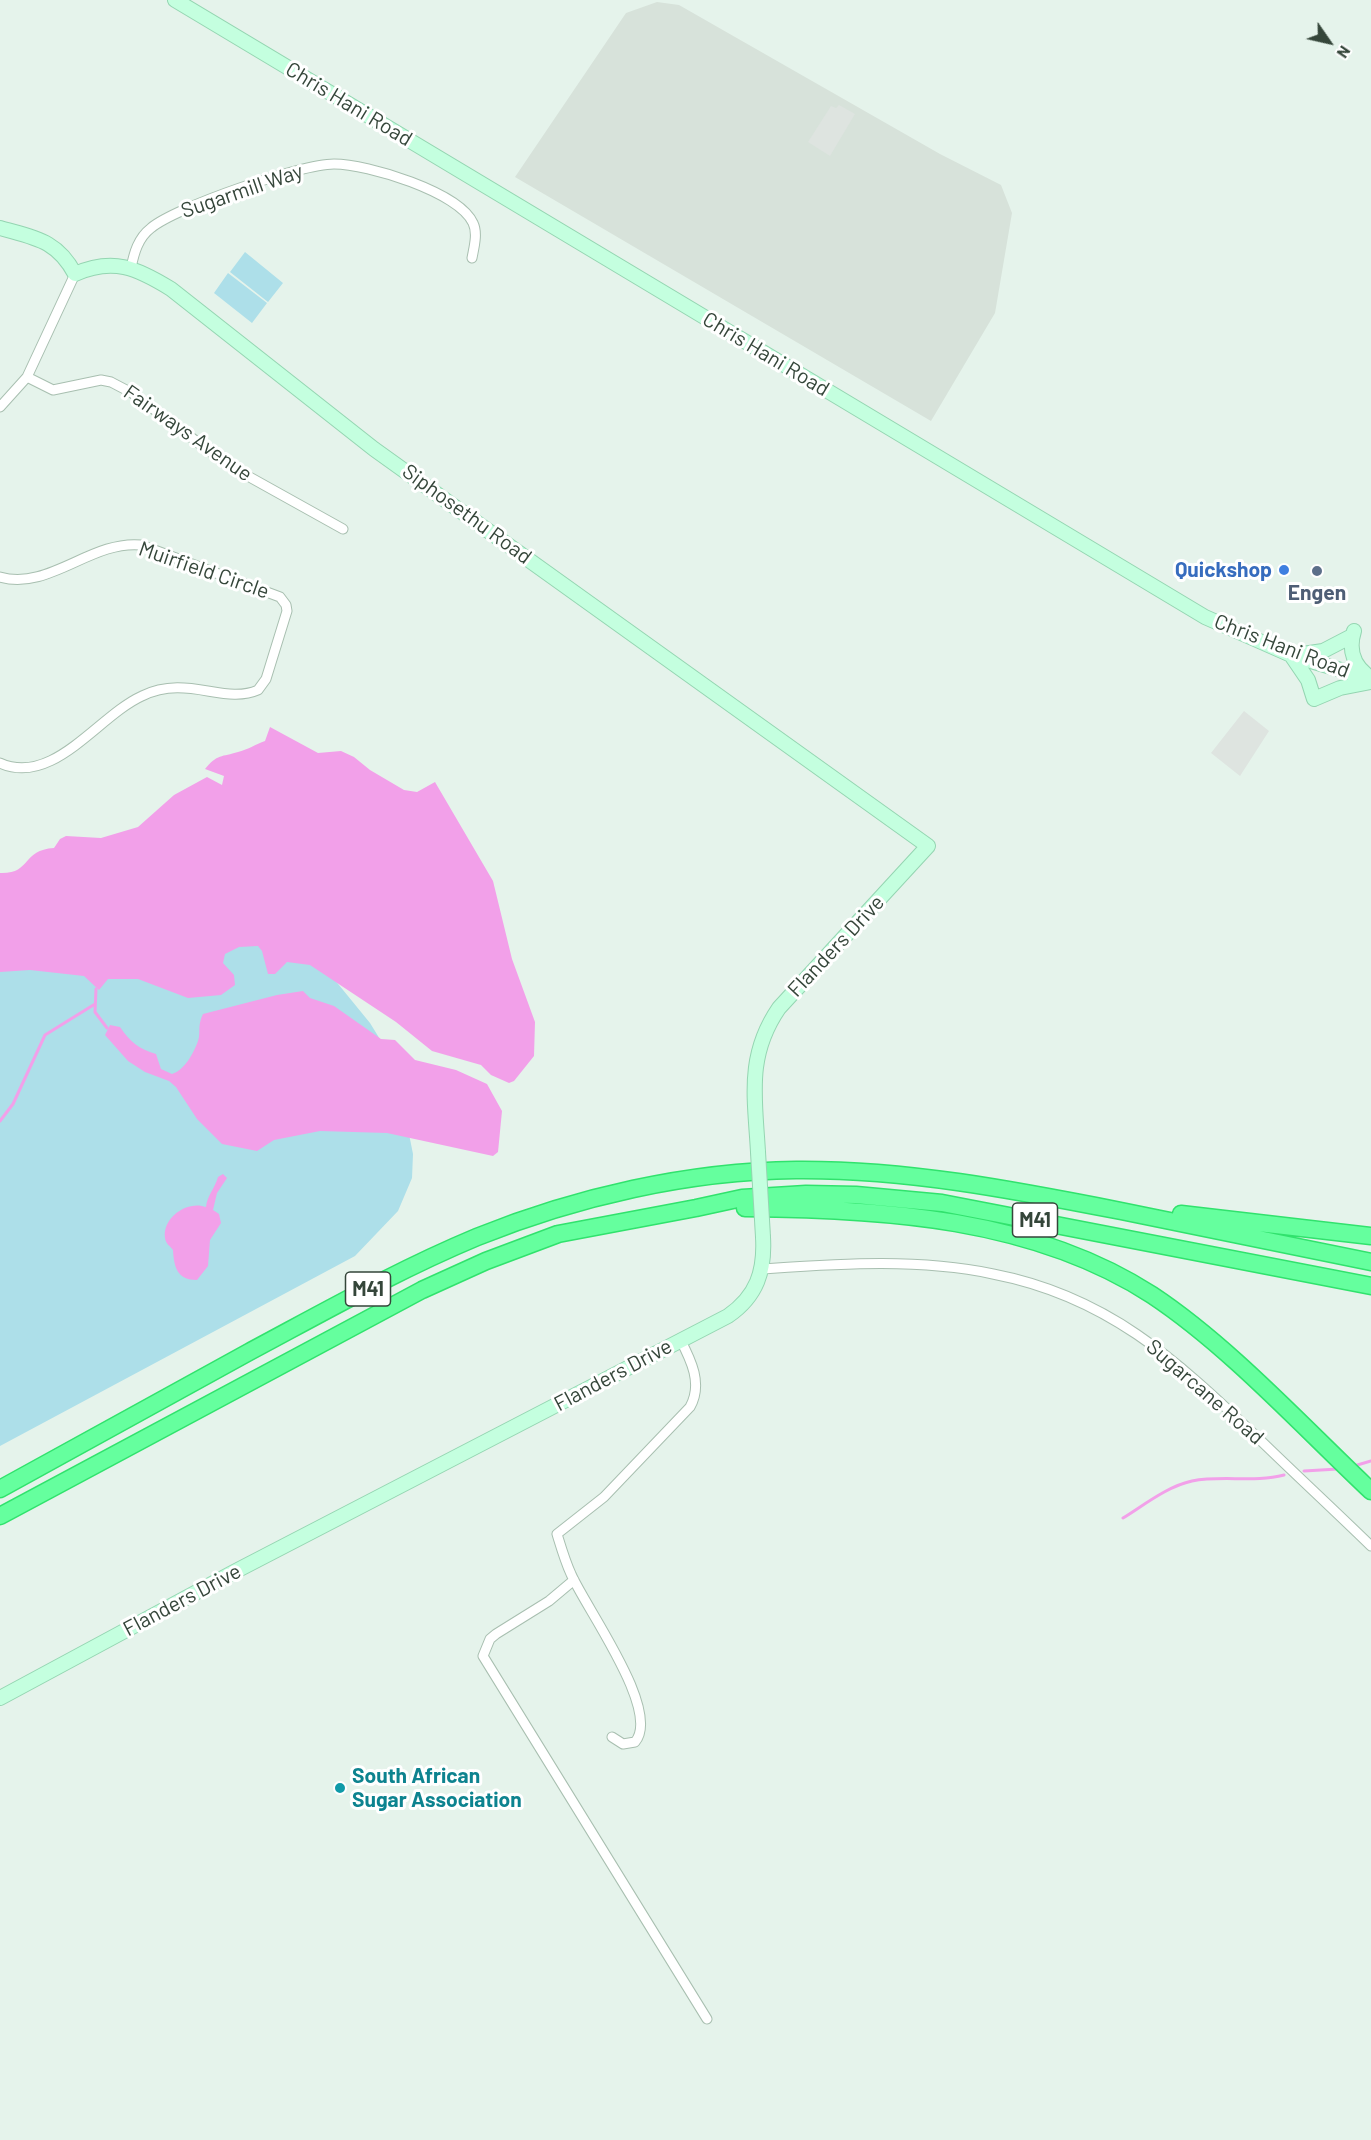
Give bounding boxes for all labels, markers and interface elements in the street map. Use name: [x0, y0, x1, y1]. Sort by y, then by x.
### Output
north arrow: [1299, 12, 1359, 72]
text: N: [1333, 43, 1355, 62]
street label: Chris Hani Road: [281, 56, 417, 152]
street label: Sugarmill Way: [178, 158, 306, 224]
street label: Chris Hani Road: [698, 306, 834, 402]
street label: Fairways Avenue: [119, 379, 257, 487]
street label: Siphosethu Road: [397, 459, 537, 569]
street label: Muirfield Circle: [135, 536, 273, 604]
place label: Quickshop: [1175, 557, 1272, 583]
marker: Quickshop: [1277, 563, 1291, 577]
marker: Engen: [1310, 564, 1324, 578]
place label: Engen: [1288, 580, 1346, 606]
street label: Chris Hani Road: [1211, 609, 1353, 683]
street label: Flanders Drive: [782, 890, 890, 1002]
road number: M41: [1012, 1203, 1058, 1237]
road number: M41: [346, 1272, 391, 1306]
street label: Flanders Drive: [550, 1333, 676, 1417]
street label: Sugarcane Road: [1141, 1334, 1269, 1450]
street label: Flanders Drive: [119, 1558, 245, 1642]
place label: South African Sugar Association: [352, 1763, 522, 1813]
marker: South African Sugar Association: [333, 1781, 347, 1795]

